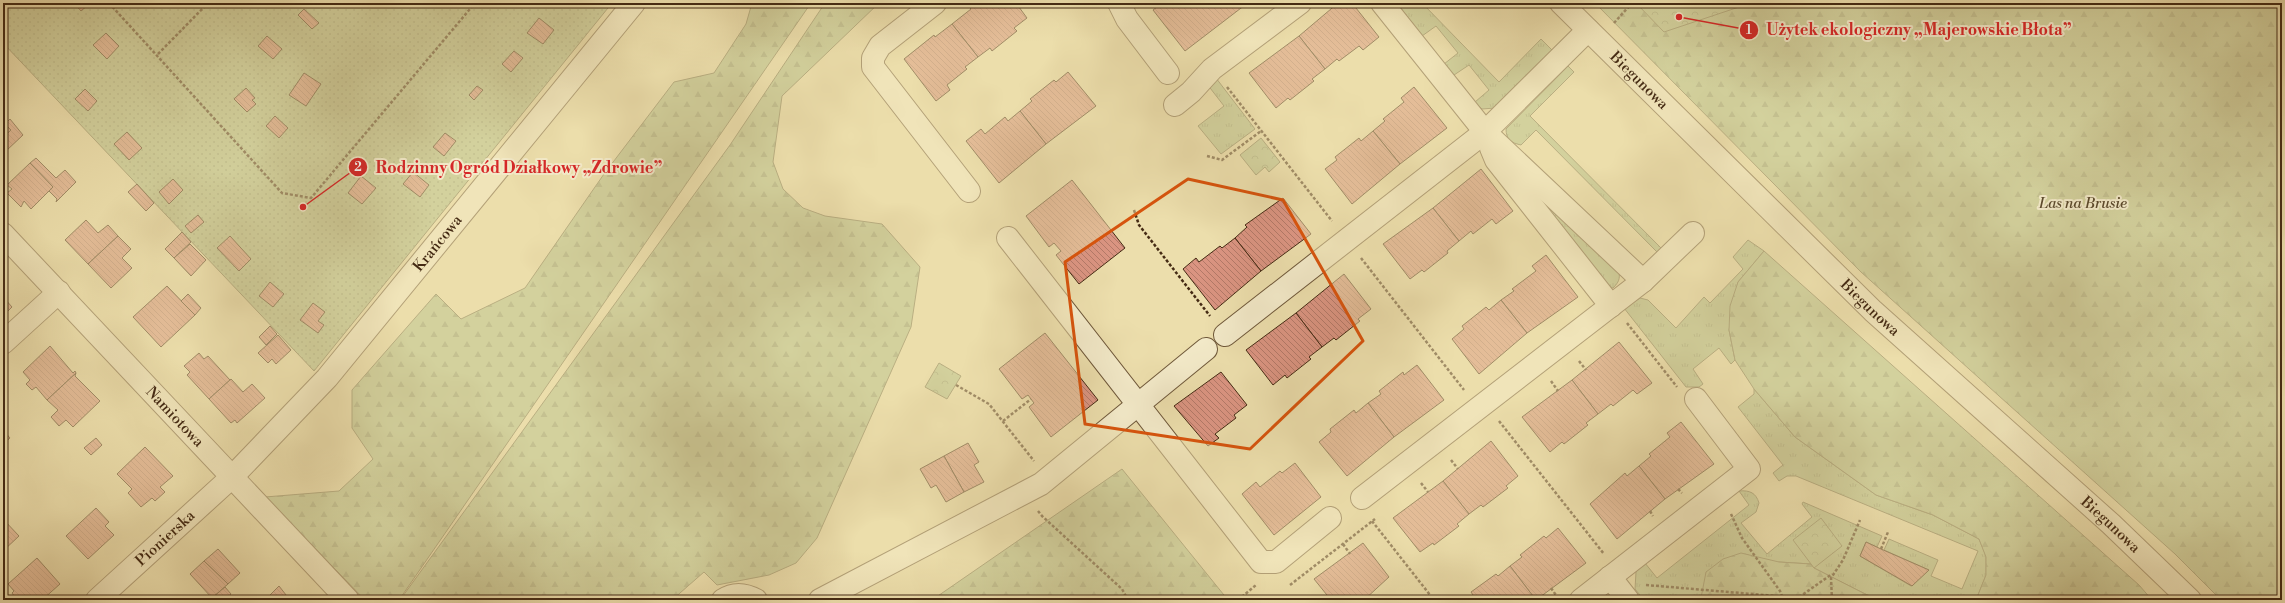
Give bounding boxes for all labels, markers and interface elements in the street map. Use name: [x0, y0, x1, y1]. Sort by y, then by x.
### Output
callout: Użytek ekologiczny „Majerowskie Błota”: [1739, 16, 2080, 44]
text: Użytek ekologiczny „Majerowskie Błota”: [1766, 20, 2072, 40]
text: 1: [1746, 23, 1752, 38]
street label: Biegunowa: [1605, 47, 1672, 114]
callout: Rodzinny Ogród Działkowy „Zdrowie”: [348, 153, 671, 181]
text: Rodzinny Ogród Działkowy „Zdrowie”: [376, 158, 662, 178]
text: 2: [354, 160, 362, 175]
park label: Las na Brusie: [2038, 194, 2127, 213]
street label: Krańcowa: [409, 211, 467, 276]
street label: Biegunowa: [1836, 275, 1904, 341]
street label: Namiotowa: [142, 383, 208, 452]
street label: Biegunowa: [2076, 492, 2145, 557]
street label: Pionierska: [132, 506, 199, 570]

